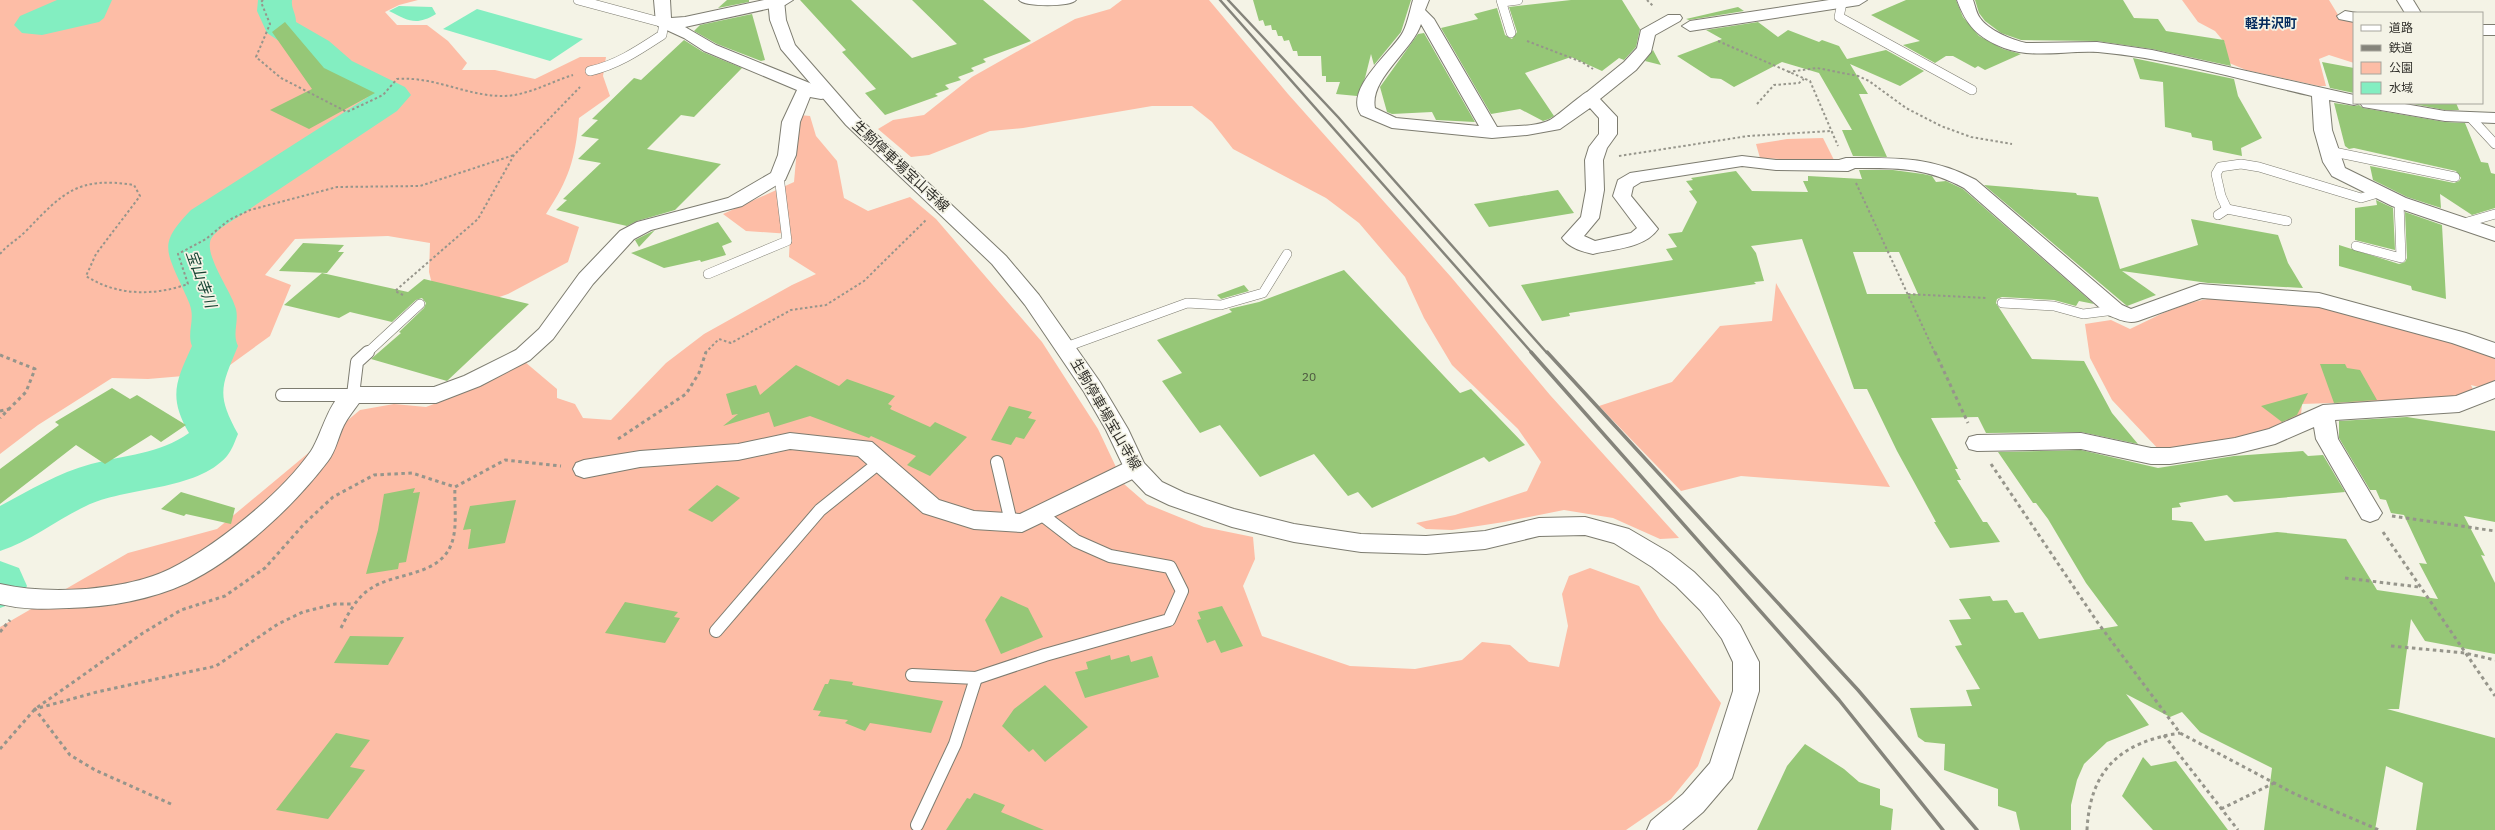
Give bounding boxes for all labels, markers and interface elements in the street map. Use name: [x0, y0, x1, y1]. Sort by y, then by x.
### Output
legend: [2353, 12, 2483, 104]
district label: 軽井沢町: [2245, 15, 2297, 32]
text: 道路: [2389, 20, 2413, 35]
text: 鉄道: [2389, 40, 2413, 55]
text: 公園: [2389, 60, 2413, 75]
text: 水域: [2389, 80, 2413, 95]
street label: 生駒停車場宝山寺線: [849, 116, 953, 216]
water label: 宝山寺川: [182, 247, 221, 312]
street label: 生駒停車場宝山寺線: [1067, 355, 1145, 473]
house number: 20: [1302, 369, 1316, 384]

